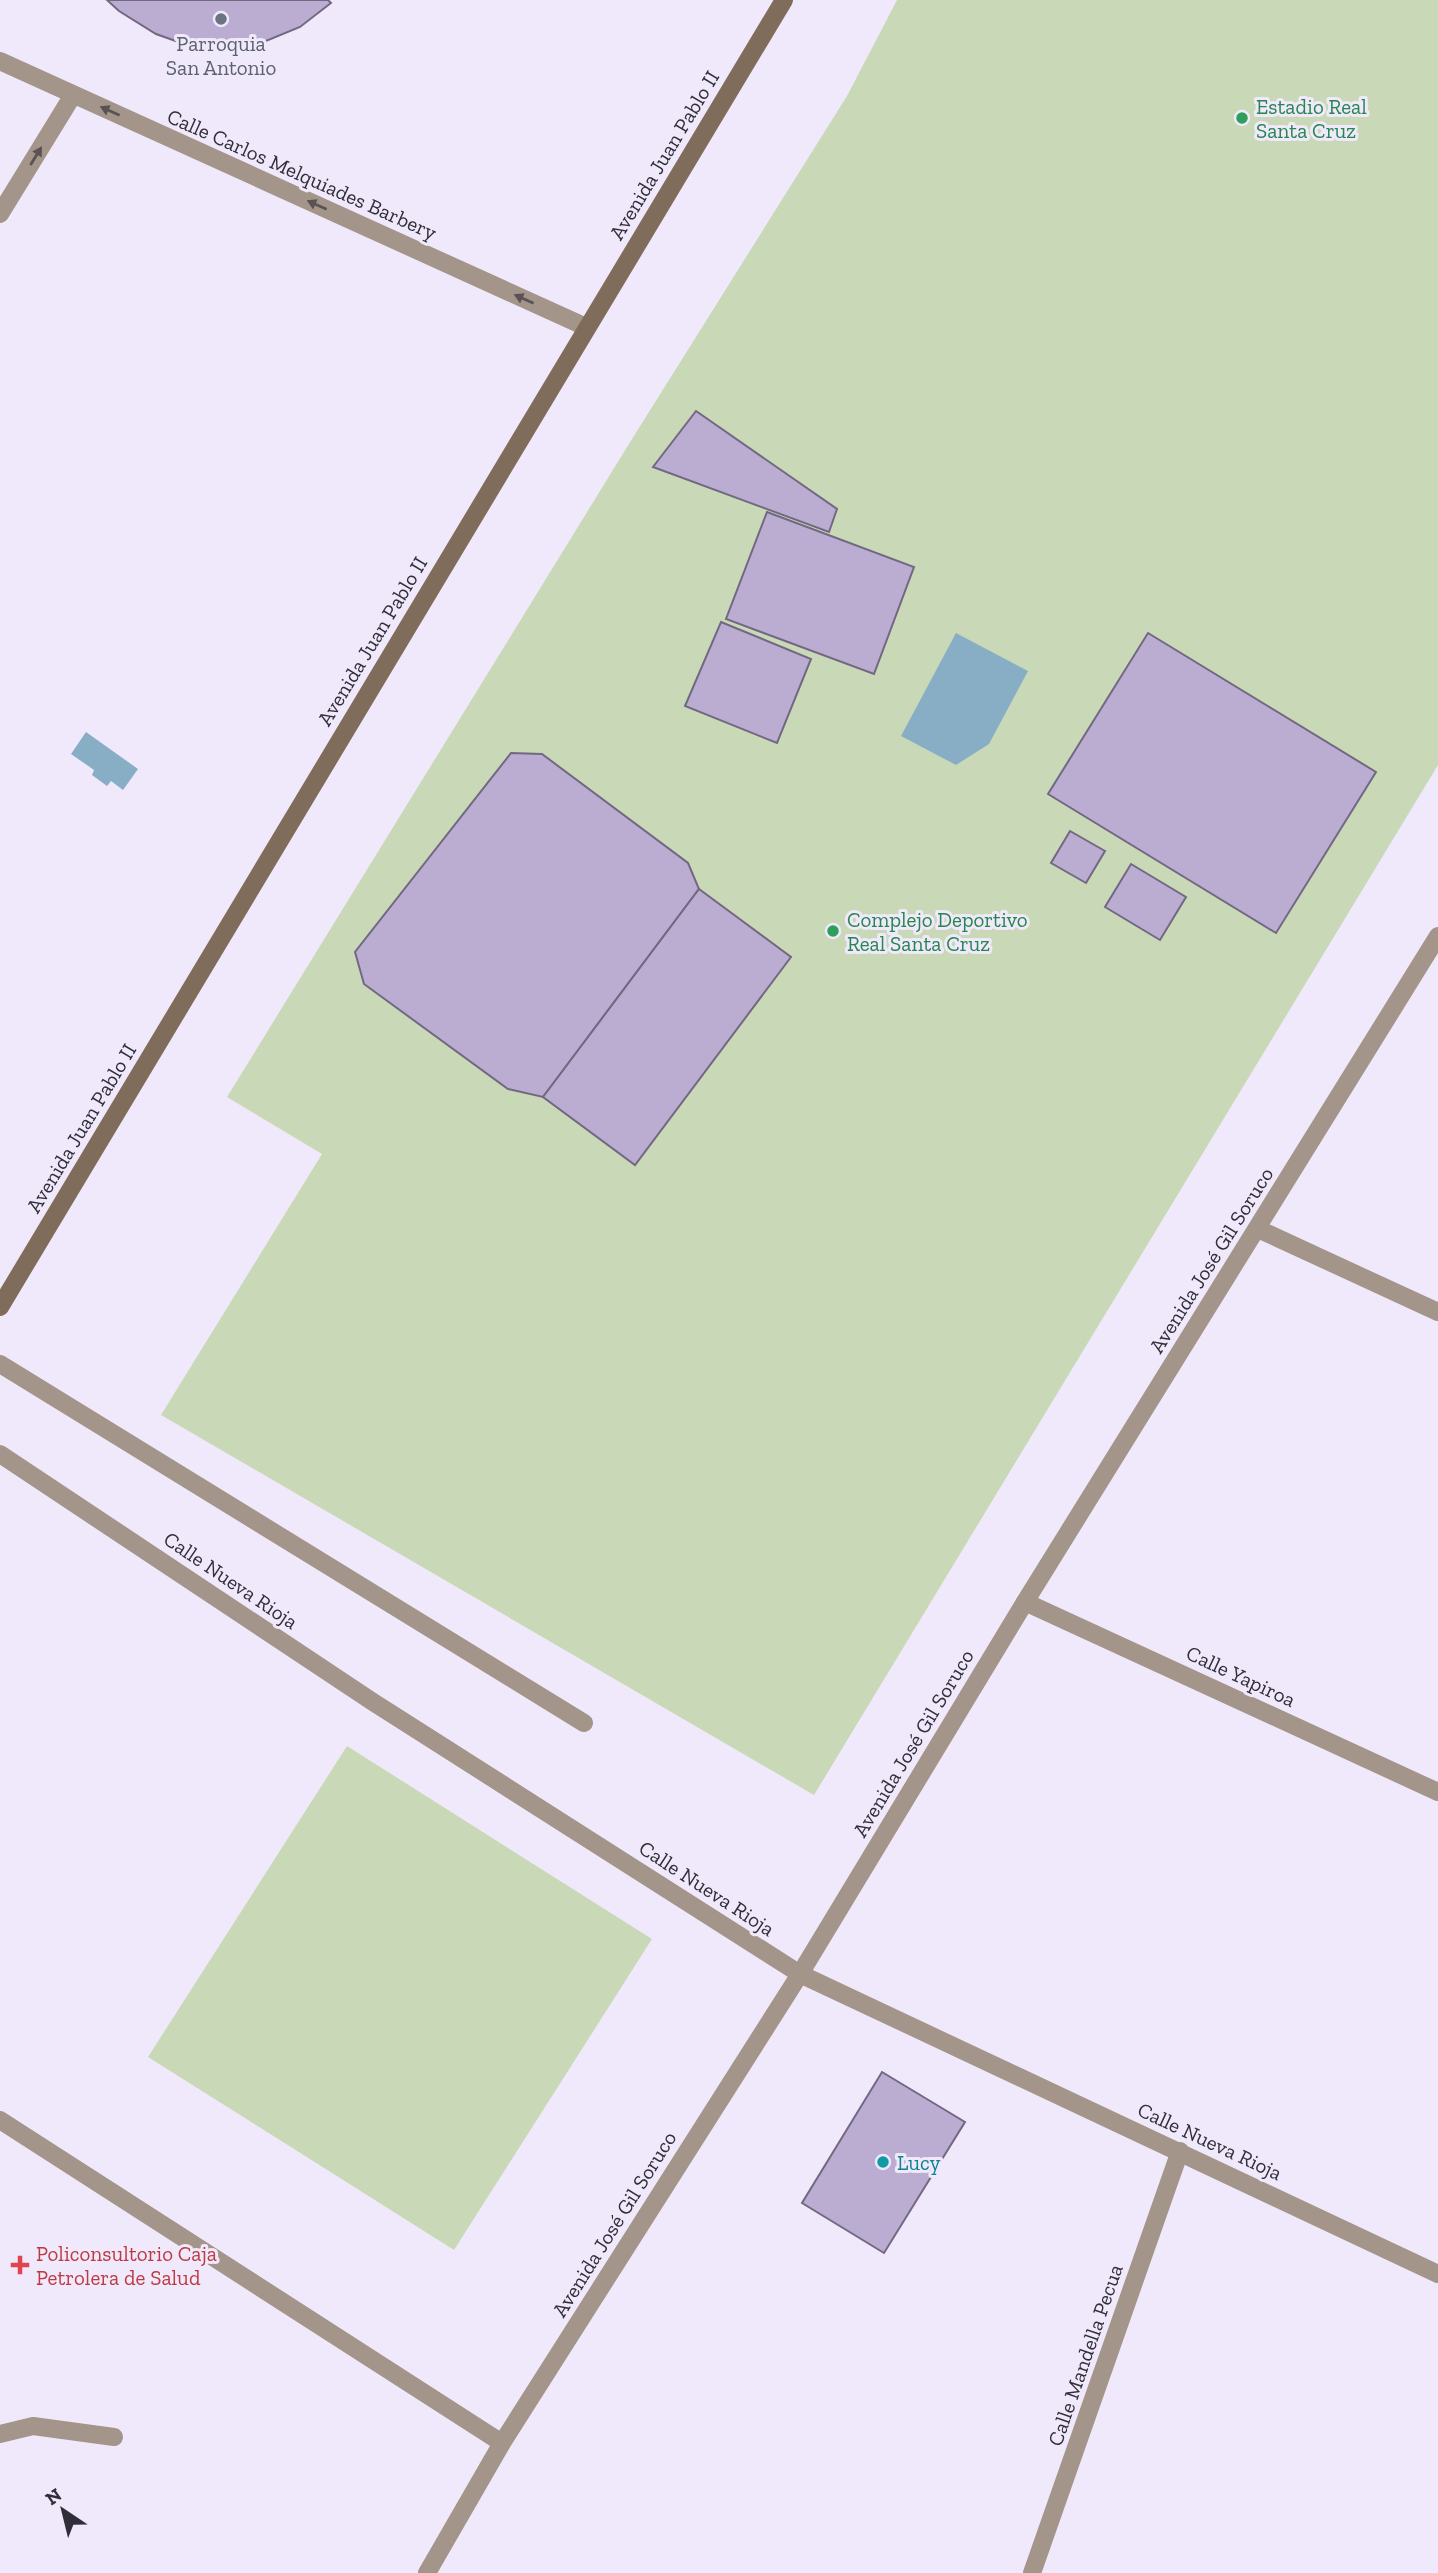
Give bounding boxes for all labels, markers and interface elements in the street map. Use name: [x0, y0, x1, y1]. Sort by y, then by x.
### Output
marker: Parroquia San Antonio: [213, 11, 229, 27]
place label: Parroquia San Antonio: [166, 31, 276, 80]
street label: Avenida Juan Pablo II: [604, 66, 724, 244]
place label: Estadio Real Santa Cruz: [1256, 94, 1367, 143]
street label: Calle Carlos Melquiades Barbery: [163, 103, 441, 245]
one-way arrow: [99, 105, 120, 116]
marker: Estadio Real Santa Cruz: [1234, 110, 1250, 126]
one-way arrow: [29, 147, 42, 166]
one-way arrow: [307, 199, 327, 211]
one-way arrow: [514, 293, 534, 305]
street label: Avenida Juan Pablo II: [312, 552, 432, 730]
place label: Complejo Deportivo Real Santa Cruz: [847, 907, 1028, 956]
marker: Complejo Deportivo Real Santa Cruz: [825, 923, 841, 939]
street label: Avenida Juan Pablo II: [21, 1039, 141, 1217]
street label: Avenida José Gil Soruco: [1144, 1163, 1278, 1357]
street label: Calle Nueva Rioja: [159, 1526, 303, 1635]
street label: Calle Yapiroa: [1182, 1640, 1300, 1712]
street label: Avenida José Gil Soruco: [847, 1645, 979, 1841]
street label: Calle Nueva Rioja: [634, 1835, 779, 1942]
street label: Calle Nueva Rioja: [1133, 2097, 1286, 2186]
street label: Avenida José Gil Soruco: [547, 2127, 681, 2321]
place label: Lucy: [897, 2150, 941, 2175]
marker: Lucy: [875, 2154, 891, 2170]
place label: Policonsultorio Caja Petrolera de Salud: [36, 2241, 217, 2290]
marker: Policonsultorio Caja Petrolera de Salud: [10, 2255, 30, 2275]
street label: Calle Mandella Pecua: [1042, 2261, 1128, 2449]
north arrow: [28, 2475, 98, 2545]
text: N: [41, 2483, 66, 2510]

